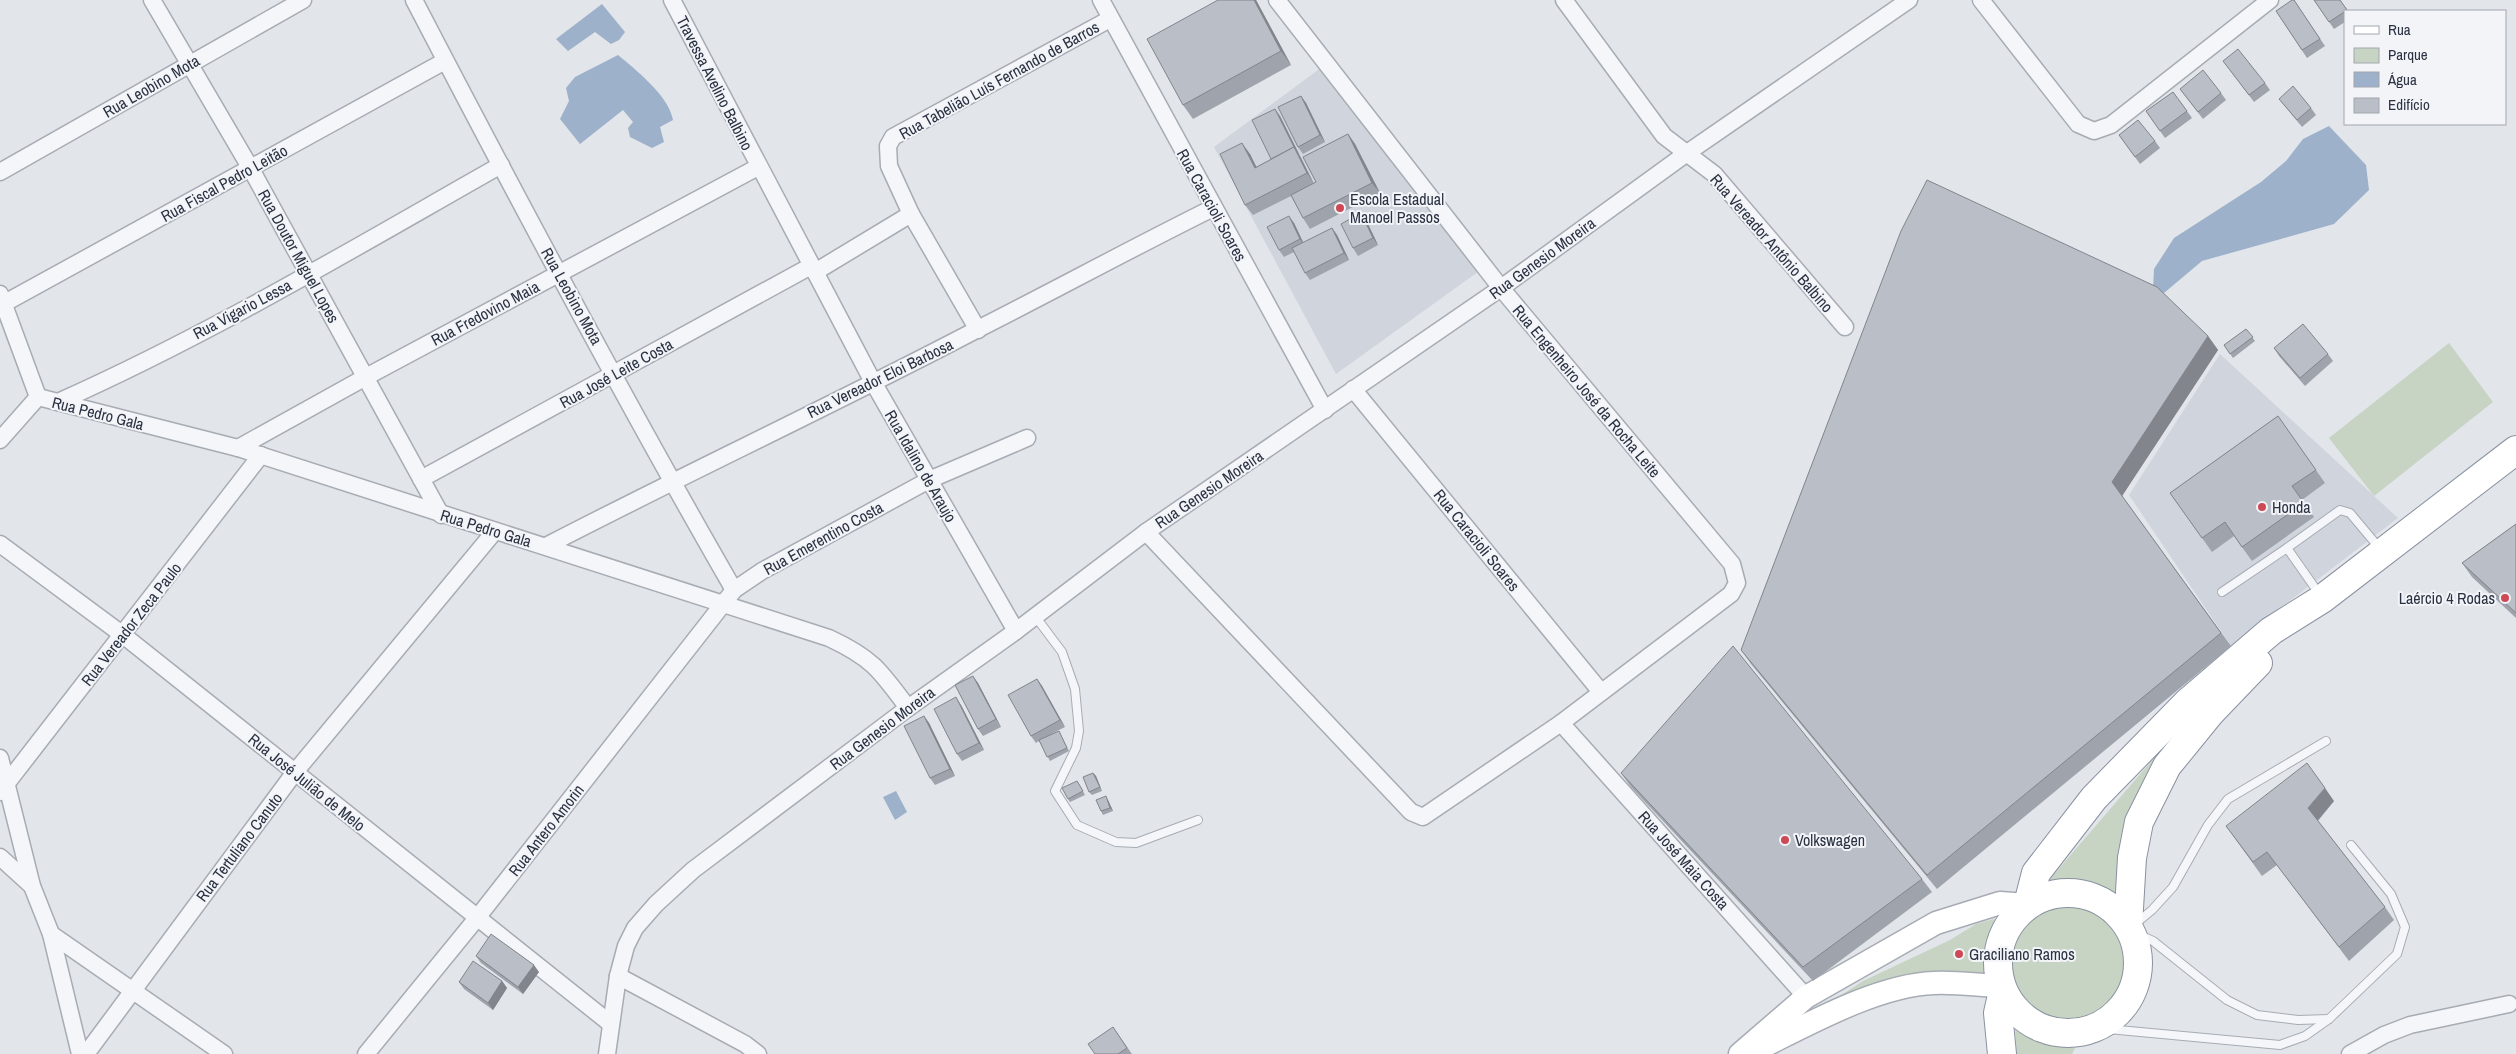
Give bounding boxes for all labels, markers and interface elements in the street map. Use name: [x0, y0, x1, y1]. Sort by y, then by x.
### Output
legend: [2344, 10, 2506, 125]
street label: Travessa Avelino Balbino: [672, 12, 758, 154]
street label: Rua Tabelião Luís Fernando de Barros: [895, 16, 1103, 144]
text: Rua: [2388, 19, 2411, 40]
text: Parque: [2388, 44, 2428, 65]
street label: Rua Leobino Mota: [99, 49, 204, 123]
text: Água: [2387, 69, 2417, 90]
text: Edifício: [2388, 94, 2430, 115]
street label: Rua Fiscal Pedro Leitão: [157, 139, 291, 227]
street label: Rua Caracioli Soares: [1172, 145, 1252, 265]
street label: Rua Vereador Antônio Balbino: [1706, 169, 1838, 317]
street label: Rua Doutor Miguel Lopes: [253, 185, 345, 327]
place label: Escola Estadual Manoel Passos: [1350, 188, 1444, 228]
marker: Escola Estadual Manoel Passos: [1334, 202, 1346, 214]
street label: Rua Genesio Moreira: [1484, 212, 1600, 304]
street label: Rua Leobino Mota: [536, 243, 608, 349]
street label: Rua Vigario Lessa: [189, 274, 296, 344]
street label: Rua Fredovino Maia: [427, 275, 544, 351]
street label: Rua Engenheiro José da Rocha Leite: [1508, 300, 1666, 482]
street label: Rua José Leite Costa: [555, 332, 677, 413]
street label: Rua Vereador Eloi Barbosa: [803, 333, 957, 423]
street label: Rua Pedro Gala: [50, 391, 147, 435]
street label: Rua Idalino de Araujo: [880, 406, 962, 526]
street label: Rua Genesio Moreira: [1151, 444, 1268, 533]
street label: Rua Caracioli Soares: [1429, 484, 1525, 596]
street label: Rua Emerentino Costa: [759, 496, 887, 580]
place label: Honda: [2272, 496, 2311, 518]
marker: Honda: [2256, 501, 2268, 513]
street label: Rua Pedro Gala: [438, 504, 535, 552]
street label: Rua Vereador Zeca Paulo: [76, 558, 186, 690]
place label: Laércio 4 Rodas: [2399, 587, 2495, 609]
marker: Laércio 4 Rodas: [2499, 592, 2511, 604]
street label: Rua Genesio Moreira: [825, 681, 940, 775]
street label: Rua José Julião de Melo: [244, 728, 370, 836]
street label: Rua Antero Amorin: [503, 780, 589, 880]
street label: Rua Tertuliano Canuto: [191, 788, 287, 906]
street label: Rua José Maia Costa: [1634, 806, 1735, 915]
place label: Volkswagen: [1795, 829, 1865, 851]
marker: Volkswagen: [1779, 834, 1791, 846]
place label: Graciliano Ramos: [1969, 943, 2075, 965]
marker: Graciliano Ramos: [1953, 948, 1965, 960]

